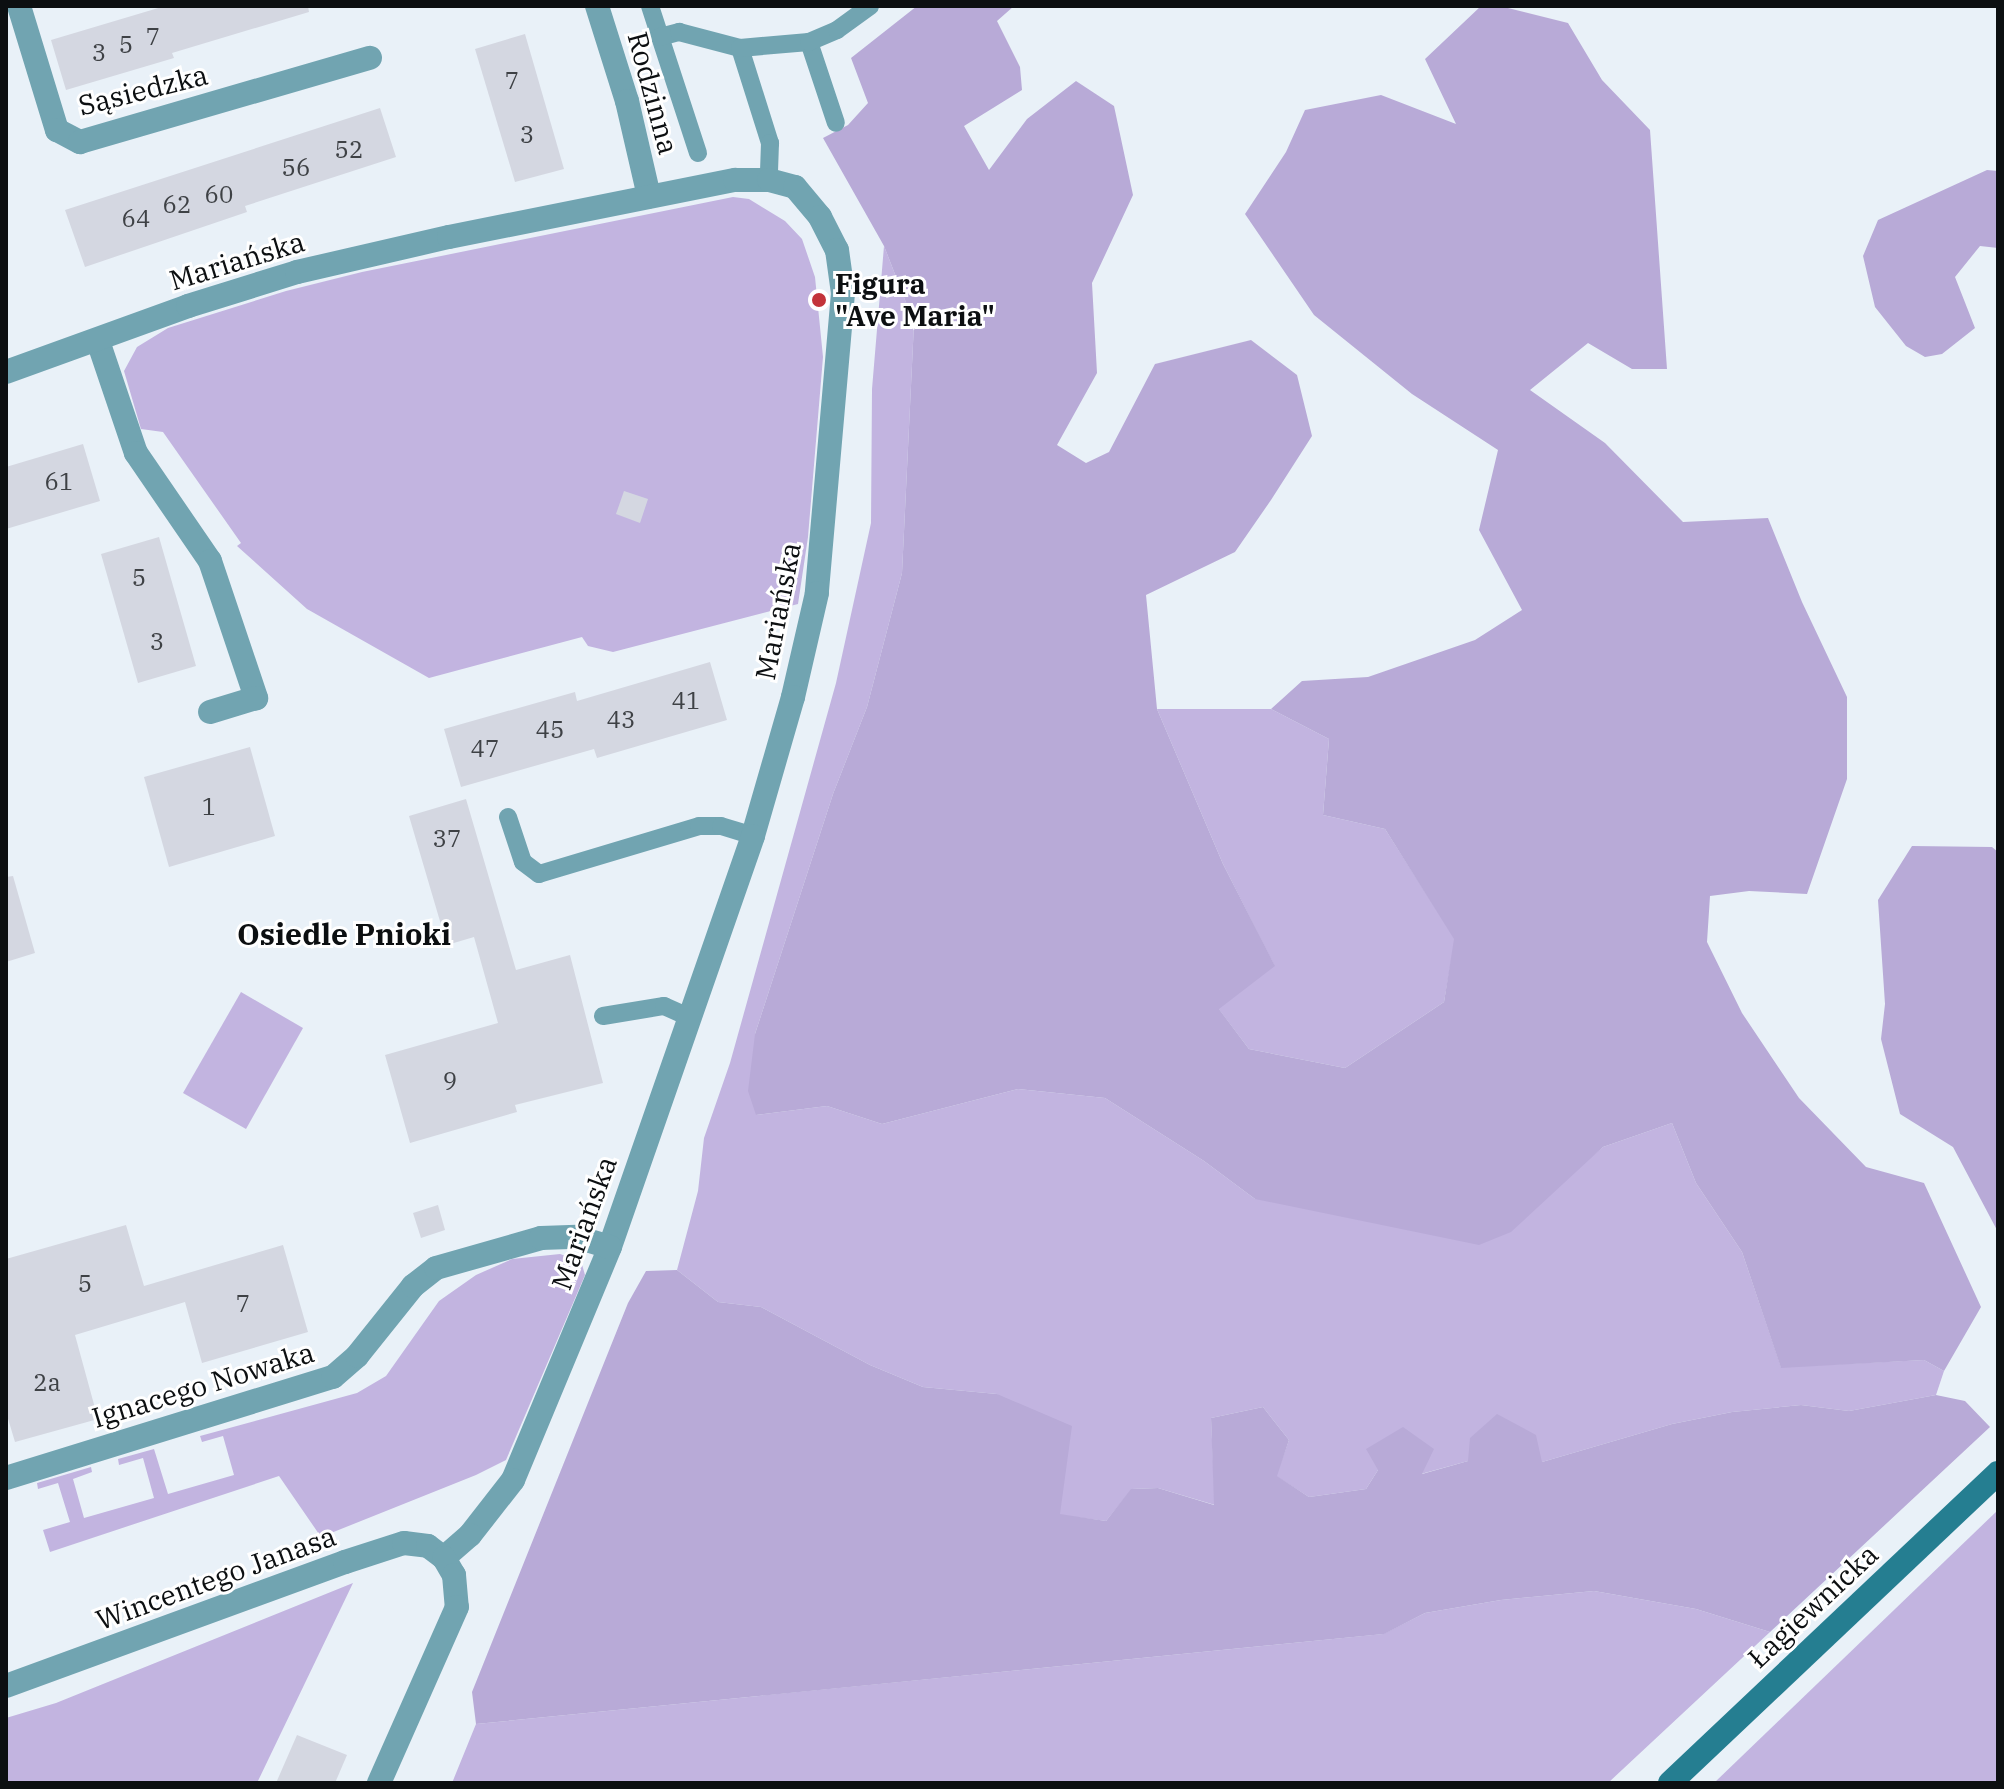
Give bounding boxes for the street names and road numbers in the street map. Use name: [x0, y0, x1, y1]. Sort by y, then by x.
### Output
street label: Rodzinna: [621, 28, 685, 158]
street label: Sąsiedzka: [75, 58, 211, 122]
street label: Mariańska: [165, 225, 309, 297]
street label: Mariańska: [748, 539, 808, 683]
street label: Mariańska: [544, 1152, 624, 1294]
street label: Ignacego Nowaka: [88, 1335, 318, 1435]
street label: Wincentego Janasa: [91, 1519, 341, 1637]
street label: Łagiewnicka: [1741, 1537, 1885, 1675]

